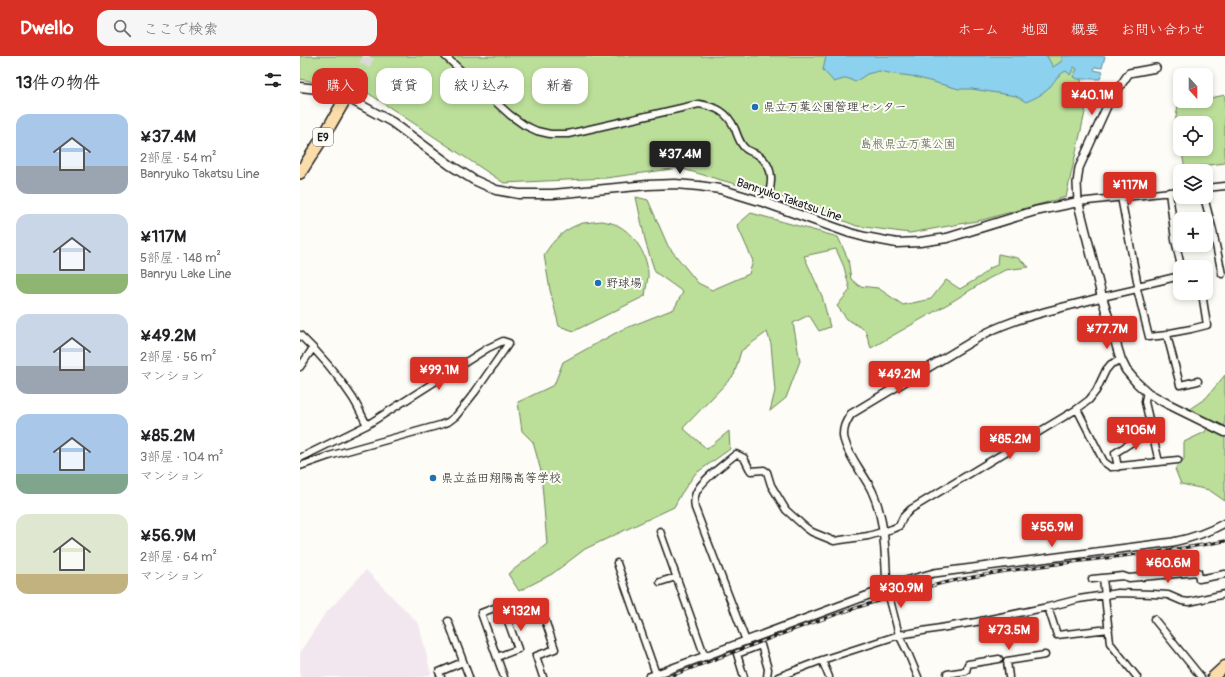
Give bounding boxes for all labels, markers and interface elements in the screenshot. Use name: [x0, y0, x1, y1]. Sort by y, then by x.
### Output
search box: [97, 10, 377, 46]
text: Dwello: [20, 16, 73, 40]
icon: search: [111, 17, 133, 39]
text: ここで検索: [143, 20, 218, 39]
text: ホーム: [958, 21, 999, 38]
text: 地図: [1021, 21, 1049, 38]
text: 概要: [1071, 21, 1099, 38]
text: お問い合わせ: [1121, 21, 1205, 38]
chip: 購入: [312, 68, 368, 104]
chip: 賃貸: [376, 68, 432, 104]
chip: 絞り込み: [440, 68, 524, 104]
chip: 新着: [532, 68, 588, 104]
north arrow: [1173, 68, 1213, 108]
map controls: [1173, 68, 1213, 300]
icon: filters: [262, 69, 284, 91]
text: 13件の物件: [16, 72, 100, 93]
pin: ¥40.1M: [1059, 82, 1125, 116]
text: ¥40.1M: [1071, 87, 1113, 103]
place label: 県立万葉公園管理センター: [763, 100, 907, 115]
marker: 県立万葉公園管理センター: [750, 102, 760, 112]
button: locate: [1173, 116, 1213, 156]
text: ¥37.4M: [140, 126, 196, 147]
road number: E9: [313, 128, 333, 146]
icon: home: [48, 130, 96, 178]
park label: 島根県立万葉公園: [860, 137, 956, 152]
pin: ¥37.4M: [647, 141, 713, 175]
text: ¥37.4M: [659, 146, 701, 162]
text: 2部屋 · 54 m²: [140, 150, 217, 166]
button: layers: [1173, 164, 1213, 204]
text: Banryuko Takatsu Line: [140, 166, 259, 182]
pin: ¥117M: [1102, 172, 1158, 206]
street label: Banryuko Takatsu Line: [734, 175, 844, 225]
text: ¥117M: [1112, 177, 1148, 193]
button: +: [1173, 212, 1213, 252]
text: ¥117M: [140, 226, 186, 247]
icon: home: [48, 230, 96, 278]
text: 5部屋 · 148 m²: [140, 250, 221, 266]
button: −: [1173, 260, 1213, 300]
text: Banryu Lake Line: [140, 266, 231, 282]
place label: 野球場: [606, 276, 642, 291]
marker: 野球場: [593, 278, 603, 288]
pin: ¥77.7M: [1074, 316, 1140, 350]
text: ¥77.7M: [1086, 321, 1128, 337]
text: ¥49.2M: [140, 325, 196, 346]
icon: home: [48, 330, 96, 378]
text: 2部屋 · 56 m²: [140, 349, 217, 365]
pin: ¥99.1M: [406, 357, 472, 391]
pin: ¥49.2M: [866, 361, 932, 395]
text: ¥99.1M: [419, 362, 459, 378]
text: ¥49.2M: [878, 366, 920, 382]
text: マンション: [140, 368, 204, 384]
pin: ¥106M: [1108, 417, 1164, 451]
text: ¥106M: [1116, 422, 1156, 438]
text: ¥85.2M: [140, 425, 195, 446]
pin: ¥85.2M: [977, 426, 1043, 460]
icon: home: [48, 430, 96, 478]
text: ¥85.2M: [989, 431, 1031, 447]
text: 3部屋 · 104 m²: [140, 449, 223, 465]
text: マンション: [140, 468, 204, 484]
place label: 県立益田翔陽高等学校: [441, 471, 561, 486]
marker: 県立益田翔陽高等学校: [428, 473, 438, 483]
pin: ¥56.9M: [1019, 514, 1085, 548]
text: ¥56.9M: [1031, 519, 1073, 535]
text: ¥56.9M: [140, 525, 196, 546]
icon: home: [48, 530, 96, 578]
text: 2部屋 · 64 m²: [140, 549, 217, 565]
pin: ¥60.6M: [1135, 550, 1201, 584]
text: ¥60.6M: [1145, 555, 1191, 571]
text: マンション: [140, 568, 204, 584]
pin: ¥30.9M: [868, 575, 934, 609]
text: ¥30.9M: [879, 580, 923, 596]
pin: ¥132M: [493, 598, 549, 632]
text: ¥132M: [502, 603, 540, 619]
pin: ¥73.5M: [976, 617, 1042, 651]
text: ¥73.5M: [988, 622, 1030, 638]

